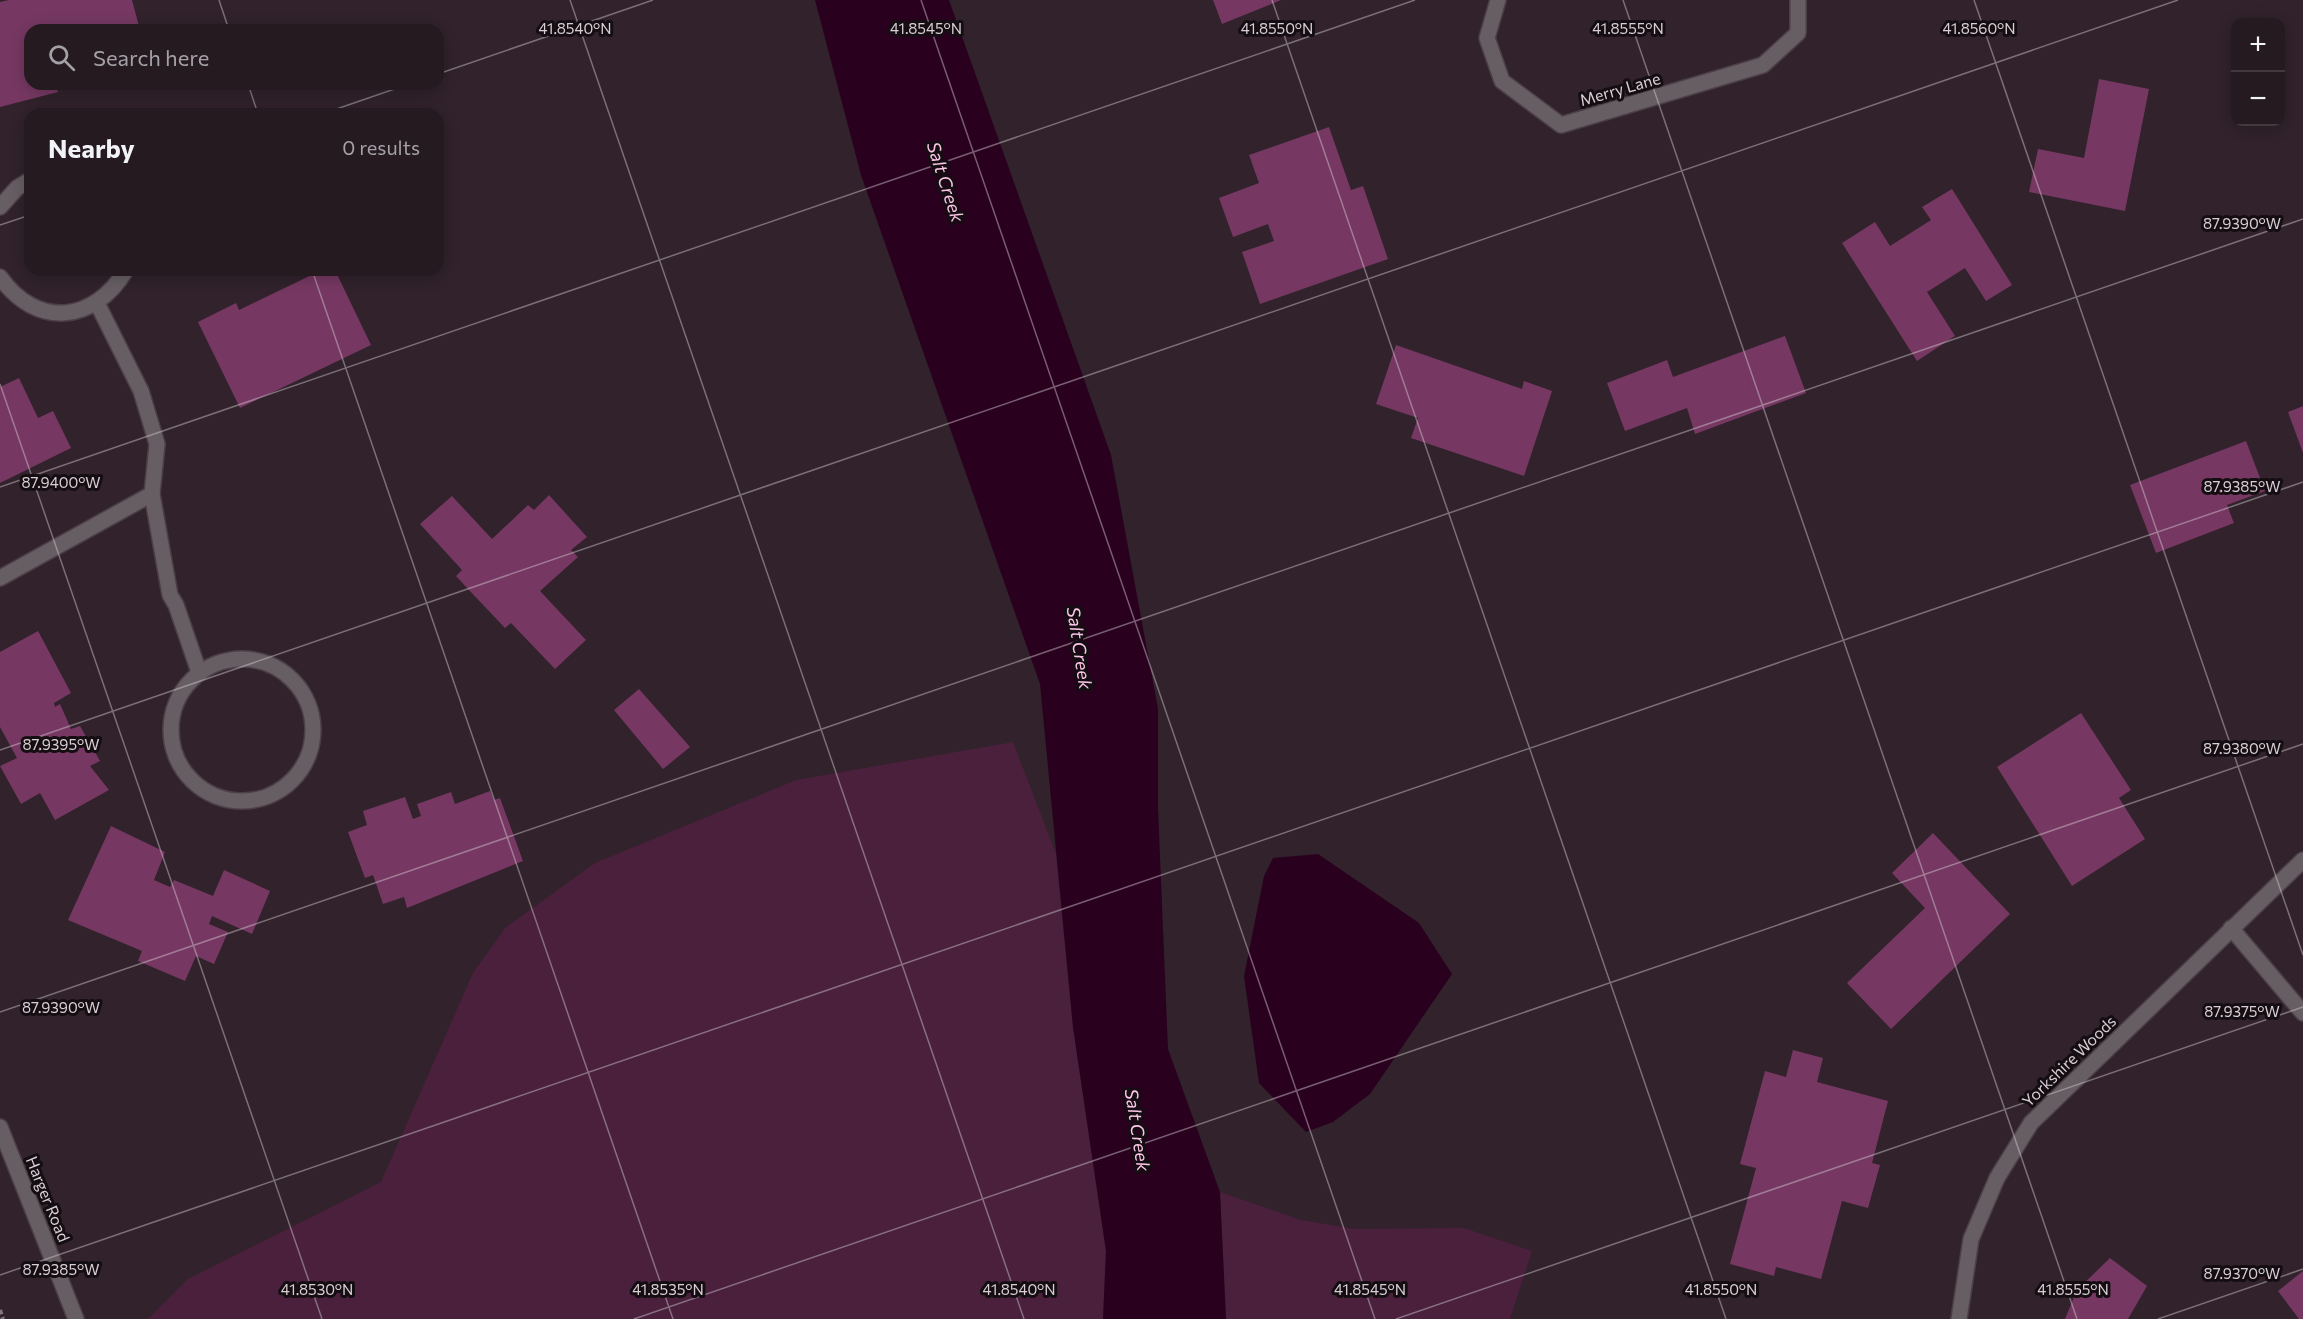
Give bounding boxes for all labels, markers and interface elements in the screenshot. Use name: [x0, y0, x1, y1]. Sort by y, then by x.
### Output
map controls: [2231, 18, 2285, 126]
button: +: [2231, 18, 2285, 72]
text: 41.8540°N: [538, 19, 612, 37]
text: 41.8545°N: [890, 19, 962, 37]
text: 41.8550°N: [1241, 19, 1313, 37]
text: 41.8555°N: [1592, 19, 1664, 37]
text: 41.8560°N: [1942, 19, 2016, 37]
search box: [24, 24, 444, 90]
icon: search: [45, 41, 78, 74]
text: Search here: [93, 44, 209, 71]
street label: Merry Lane: [1577, 68, 1662, 109]
button: −: [2231, 72, 2285, 126]
text: Nearby: [48, 132, 135, 163]
text: 0 results: [342, 135, 420, 159]
water label: Salt Creek: [923, 139, 970, 226]
text: 87.9390°W: [2203, 214, 2281, 232]
text: 87.9400°W: [21, 473, 101, 491]
text: 87.9385°W: [2204, 477, 2280, 495]
water label: Salt Creek: [1063, 605, 1098, 692]
text: 87.9395°W: [23, 735, 99, 753]
text: 87.9380°W: [2203, 739, 2281, 757]
text: 87.9390°W: [22, 998, 100, 1016]
text: 87.9375°W: [2204, 1002, 2280, 1020]
street label: Yorkshire Woods: [2018, 1011, 2119, 1110]
water label: Salt Creek: [1121, 1087, 1156, 1174]
street label: Harger Road: [23, 1153, 74, 1244]
text: 87.9385°W: [23, 1260, 99, 1278]
text: 87.9370°W: [2204, 1264, 2280, 1282]
text: 41.8530°N: [281, 1280, 353, 1298]
text: 41.8535°N: [632, 1280, 704, 1298]
text: 41.8540°N: [982, 1280, 1056, 1298]
text: 41.8545°N: [1334, 1280, 1406, 1298]
text: 41.8550°N: [1685, 1280, 1757, 1298]
text: 41.8555°N: [2037, 1280, 2109, 1298]

